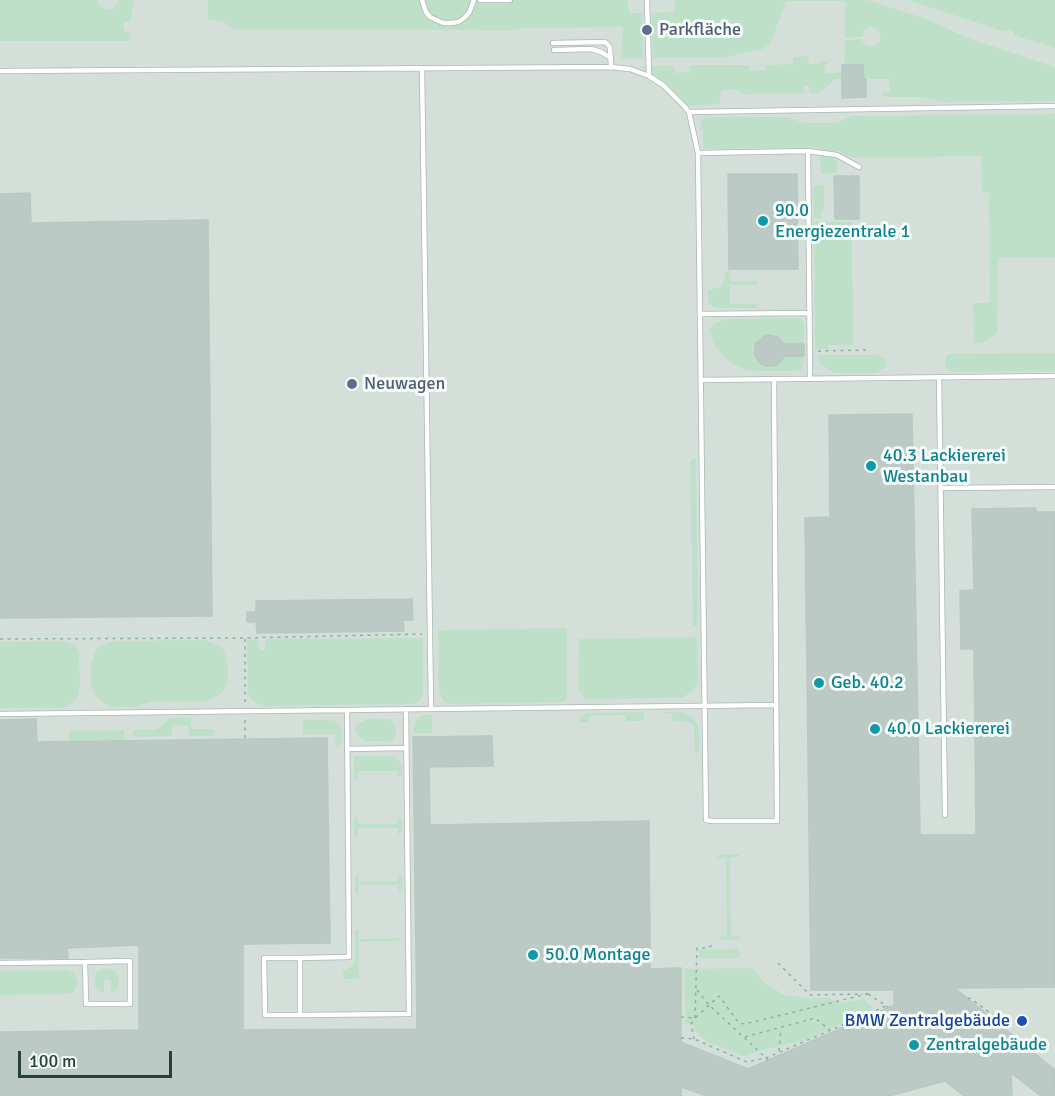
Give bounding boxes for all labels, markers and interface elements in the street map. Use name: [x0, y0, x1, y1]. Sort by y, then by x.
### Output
place label: Parkfläche: [659, 19, 741, 41]
marker: Parkfläche: [640, 23, 654, 37]
place label: 90.0 Energiezentrale 1: [775, 200, 910, 242]
marker: 90.0 Energiezentrale 1: [756, 214, 770, 228]
place label: Neuwagen: [364, 373, 445, 395]
marker: Neuwagen: [345, 377, 359, 391]
place label: 40.3 Lackiererei Westanbau: [883, 445, 1006, 488]
marker: 40.3 Lackiererei Westanbau: [864, 459, 878, 473]
place label: Geb. 40.2: [831, 672, 904, 694]
marker: Geb. 40.2: [812, 676, 826, 690]
place label: 40.0 Lackiererei: [887, 718, 1010, 740]
marker: 40.0 Lackiererei: [868, 722, 882, 736]
place label: 50.0 Montage: [545, 944, 650, 966]
marker: 50.0 Montage: [526, 948, 540, 962]
place label: BMW Zentralgebäude: [844, 1010, 1010, 1032]
marker: BMW Zentralgebäude: [1015, 1014, 1029, 1028]
place label: Zentralgebäude: [926, 1034, 1047, 1056]
marker: Zentralgebäude: [907, 1038, 921, 1052]
scale bar: [21, 1039, 176, 1077]
text: 100 m: [29, 1050, 76, 1072]

